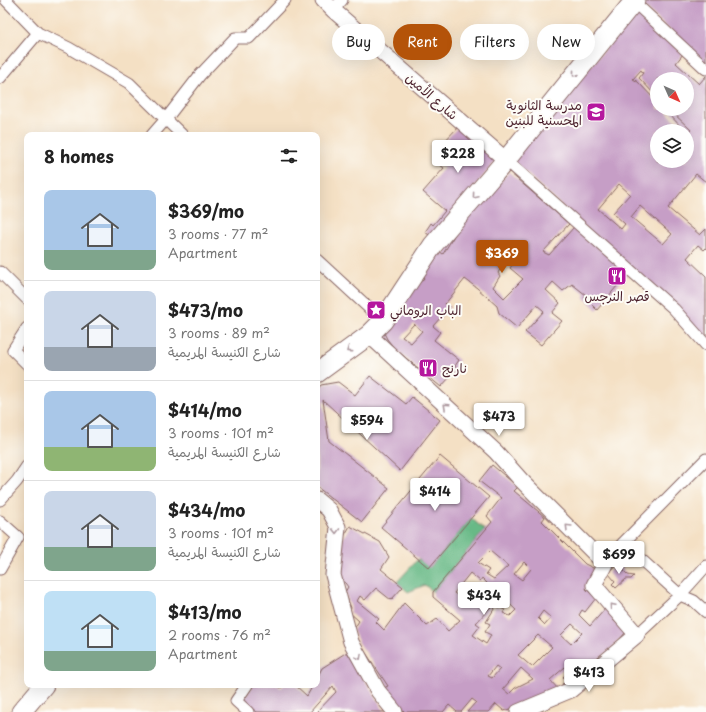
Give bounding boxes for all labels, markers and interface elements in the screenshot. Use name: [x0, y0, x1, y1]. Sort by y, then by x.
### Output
chip: Buy: [332, 24, 385, 60]
chip: Rent: [393, 24, 452, 60]
chip: Filters: [460, 24, 529, 60]
chip: New: [537, 24, 595, 60]
street label: شارع الأمين: [401, 68, 463, 124]
one-way arrow: [573, 69, 580, 76]
north arrow: [650, 72, 694, 116]
map controls: [650, 72, 694, 168]
place label: مدرسة الثانوية المحسنية للبنين: [506, 95, 582, 129]
school or university icon: مدرسة الثانوية المحسنية للبنين: [585, 101, 607, 123]
button: layers: [650, 124, 694, 168]
pin: $228: [434, 140, 482, 174]
text: 8 homes: [44, 143, 114, 169]
text: $228: [441, 143, 475, 162]
icon: filters: [278, 145, 300, 167]
one-way arrow: [473, 191, 480, 199]
text: $369/mo: [168, 198, 244, 224]
icon: home: [76, 206, 124, 254]
text: 3 rooms · 77 m²: [168, 224, 269, 243]
pin: $369: [478, 240, 526, 274]
text: Apartment: [168, 243, 237, 262]
text: $369: [485, 243, 519, 262]
restaurant icon: قصر النرجس: [606, 265, 628, 287]
place label: قصر النرجس: [584, 286, 650, 305]
text: $473/mo: [168, 297, 243, 323]
place icon: الباب الروماني: [365, 299, 387, 321]
place label: الباب الروماني: [390, 300, 462, 322]
icon: home: [76, 307, 124, 355]
text: 3 rooms · 89 m²: [168, 323, 270, 342]
text: شارع الكنيسة المريمية: [168, 342, 281, 361]
one-way arrow: [346, 345, 353, 352]
restaurant icon: نارنج: [417, 357, 439, 379]
place label: نارنج: [442, 358, 468, 378]
text: $414/mo: [168, 397, 242, 423]
pin: $473: [475, 403, 523, 437]
one-way arrow: [443, 404, 450, 411]
text: $473: [483, 406, 515, 425]
icon: home: [76, 407, 124, 455]
pin: $594: [343, 407, 391, 441]
text: $594: [350, 410, 384, 429]
text: 3 rooms · 101 m²: [168, 423, 274, 442]
text: شارع الكنيسة المريمية: [168, 442, 281, 461]
pin: $414: [411, 478, 459, 512]
text: $414: [419, 481, 451, 500]
text: $434/mo: [168, 497, 245, 523]
icon: home: [76, 507, 124, 555]
text: 3 rooms · 101 m²: [168, 523, 274, 542]
one-way arrow: [565, 524, 573, 532]
one-way arrow: [332, 528, 341, 535]
pin: $699: [595, 541, 643, 575]
text: شارع الكنيسة المريمية: [168, 542, 281, 561]
text: $699: [602, 544, 636, 563]
pin: $434: [460, 582, 508, 616]
text: $434: [467, 585, 501, 604]
text: $413/mo: [168, 599, 242, 625]
one-way arrow: [609, 603, 616, 610]
icon: home: [76, 607, 124, 655]
text: 2 rooms · 76 m²: [168, 625, 271, 644]
text: Apartment: [168, 644, 237, 663]
one-way arrow: [355, 652, 362, 660]
pin: $413: [565, 659, 613, 693]
text: $413: [573, 662, 605, 681]

